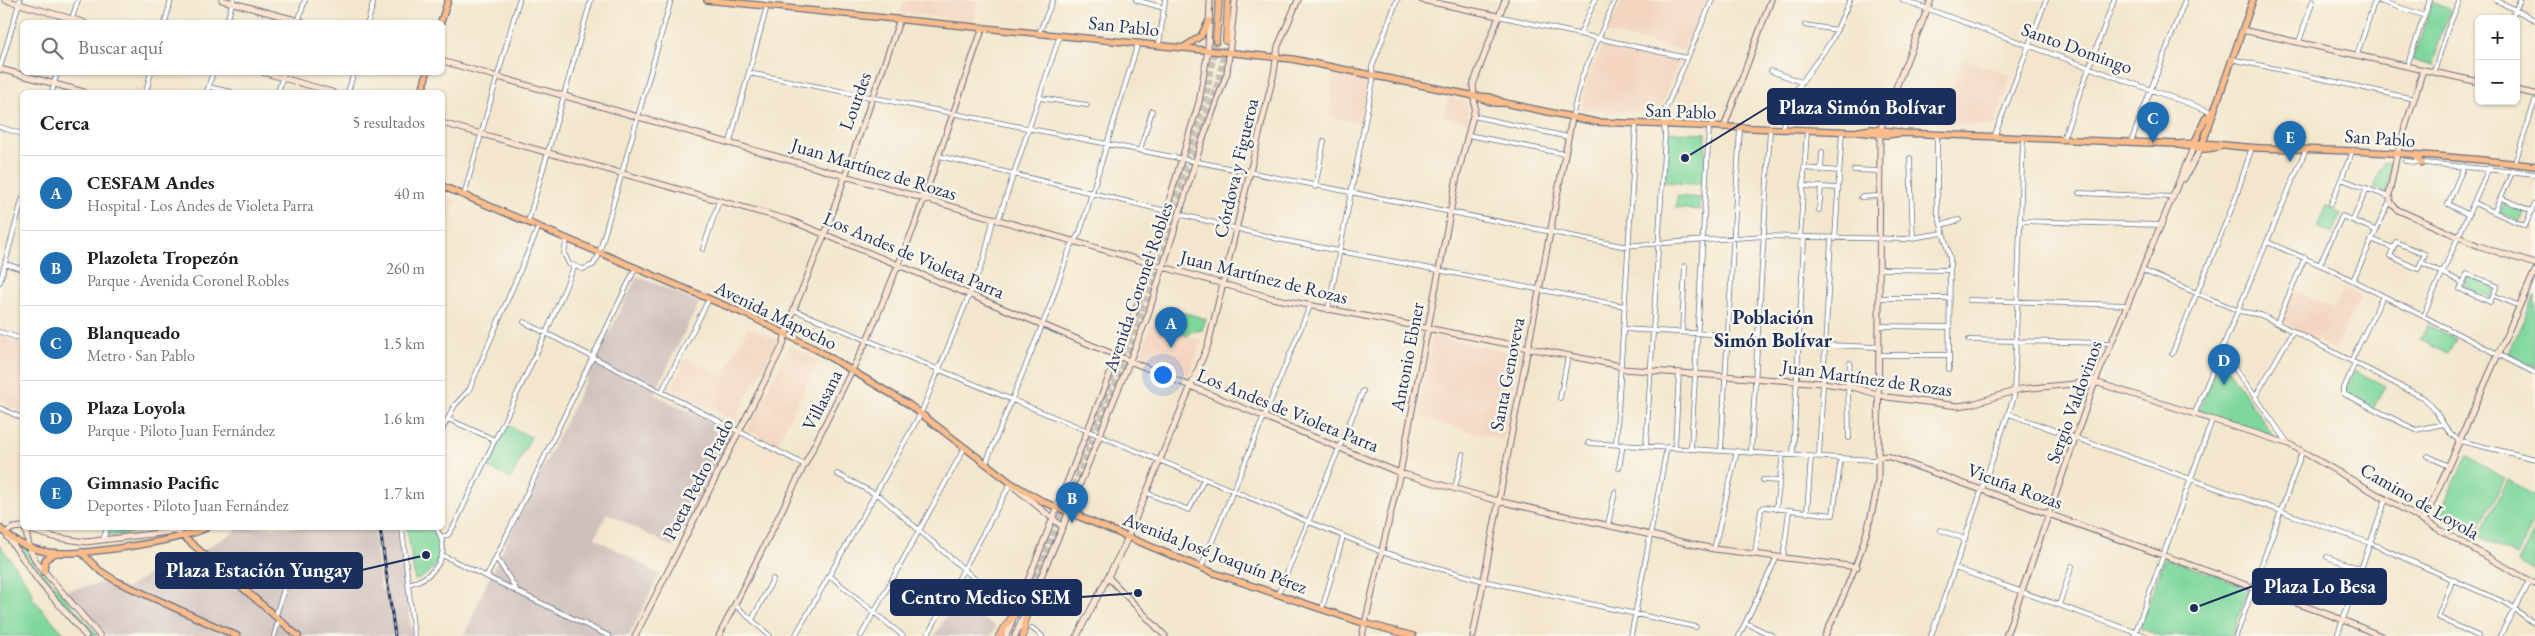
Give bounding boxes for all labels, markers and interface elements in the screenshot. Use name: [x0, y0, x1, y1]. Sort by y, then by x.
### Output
street label: San Pablo: [1087, 10, 1161, 42]
map controls: [2475, 15, 2520, 105]
button: +: [2475, 15, 2520, 60]
street label: Santo Domingo: [2018, 16, 2136, 80]
search box: [20, 20, 445, 75]
icon: search: [38, 34, 66, 62]
text: Buscar aquí: [78, 35, 163, 60]
button: −: [2475, 60, 2520, 105]
street label: Lourdes: [833, 69, 877, 133]
callout: Plaza Simón Bolívar: [1768, 89, 1955, 124]
text: Plaza Simón Bolívar: [1779, 94, 1946, 120]
street label: Córdova y Figueroa: [1208, 95, 1264, 240]
street label: San Pablo: [1645, 97, 1717, 125]
pin: C: [2137, 102, 2169, 143]
text: Cerca: [40, 109, 90, 136]
text: 5 resultados: [353, 112, 425, 133]
pin: E: [2274, 121, 2306, 162]
street label: San Pablo: [2344, 123, 2416, 153]
street label: Juan Martínez de Rozas: [786, 131, 960, 206]
text: CESFAM Andes: [87, 170, 215, 195]
text: A: [50, 183, 62, 204]
text: 40 m: [394, 183, 425, 204]
text: Hospital · Los Andes de Violeta Parra: [87, 195, 314, 216]
street label: Avenida Coronel Robles: [1098, 199, 1178, 375]
street label: Los Andes de Violeta Parra: [820, 206, 1009, 305]
street label: Juan Martínez de Rozas: [1176, 244, 1350, 310]
text: Plazoleta Tropezón: [87, 245, 239, 270]
text: B: [51, 258, 61, 279]
text: 260 m: [386, 258, 425, 279]
text: Parque · Avenida Coronel Robles: [87, 270, 289, 291]
street label: Avenida Mapocho: [710, 274, 841, 355]
street label: Antonio Ebner: [1384, 300, 1430, 415]
district label: Población Simón Bolívar: [1714, 304, 1833, 353]
pin: A: [1155, 307, 1187, 348]
street label: Santa Genoveva: [1484, 315, 1530, 433]
text: Blanqueado: [87, 320, 180, 345]
text: C: [50, 333, 62, 354]
text: 1.5 km: [383, 333, 425, 354]
street label: Sergio Valdovinos: [2040, 337, 2108, 467]
pin: D: [2208, 344, 2240, 385]
text: Metro · San Pablo: [87, 345, 195, 366]
street label: Juan Martínez de Rozas: [1778, 353, 1954, 402]
your location: [1150, 362, 1176, 388]
street label: Los Andes de Violeta Parra: [1193, 362, 1383, 458]
street label: Villasana: [796, 365, 848, 435]
text: Plaza Loyola: [87, 395, 186, 420]
text: D: [50, 408, 62, 429]
text: 1.6 km: [383, 408, 425, 429]
street label: Poeta Pedro Prado: [657, 414, 739, 544]
text: Parque · Piloto Juan Fernández: [87, 420, 275, 441]
street label: Vicuña Rozas: [1964, 457, 2066, 515]
street label: Camino de Loyola: [2356, 457, 2485, 545]
text: Gimnasio Pacific: [87, 470, 219, 495]
pin: B: [1056, 482, 1088, 523]
text: E: [51, 483, 61, 504]
text: 1.7 km: [383, 483, 425, 504]
text: Deportes · Piloto Juan Fernández: [87, 495, 288, 516]
street label: Avenida José Joaquín Pérez: [1118, 506, 1311, 600]
callout: Plaza Estación Yungay: [156, 553, 362, 588]
text: Plaza Estación Yungay: [166, 557, 352, 583]
callout: Plaza Lo Besa: [2253, 569, 2386, 604]
text: Plaza Lo Besa: [2264, 573, 2376, 599]
callout: Centro Medico SEM: [891, 580, 1081, 615]
text: Centro Medico SEM: [901, 584, 1071, 610]

